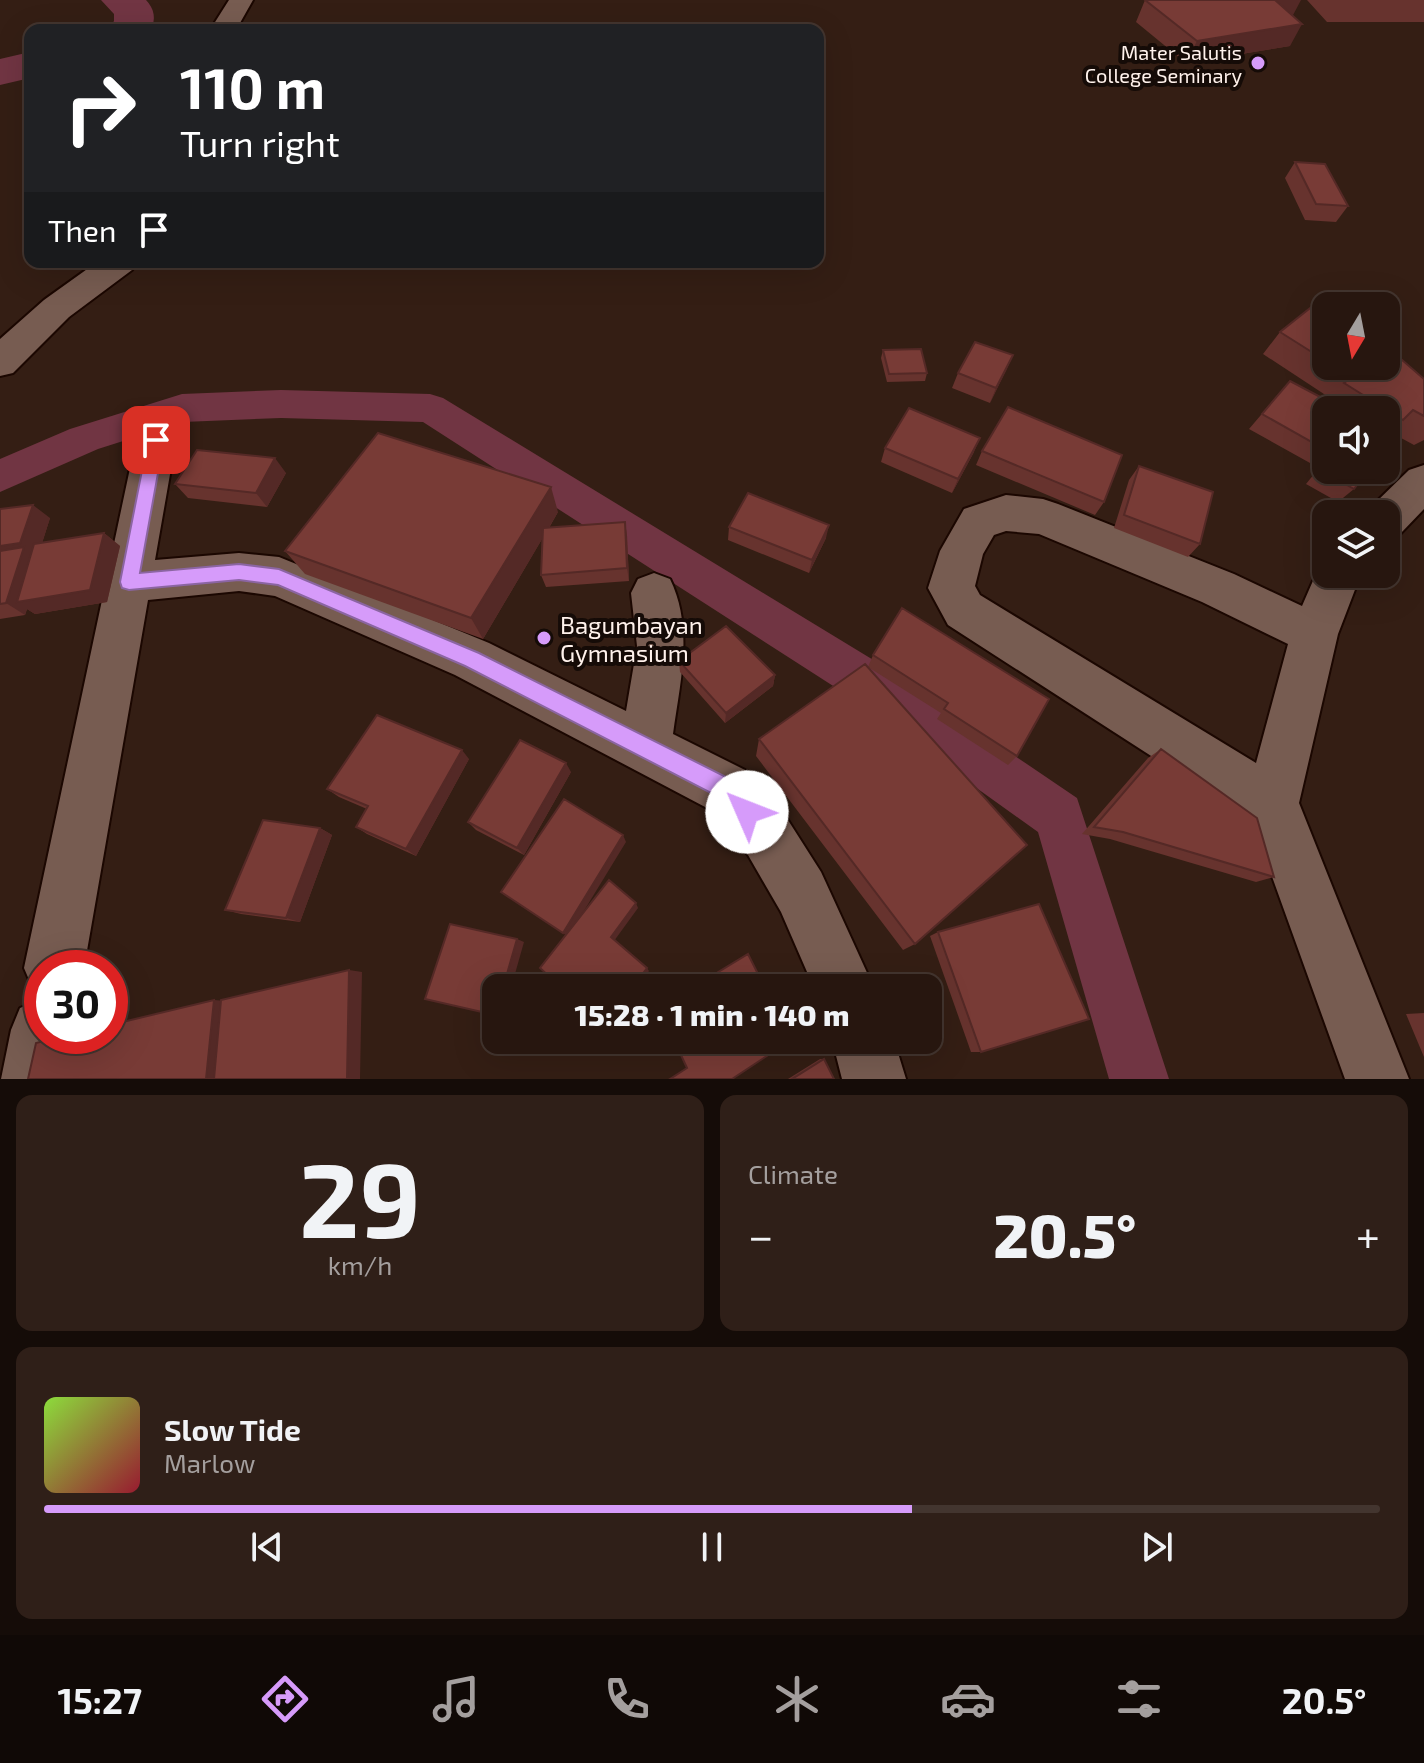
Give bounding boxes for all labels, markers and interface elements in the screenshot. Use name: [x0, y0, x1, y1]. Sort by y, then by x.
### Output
place label: Mater Salutis College Seminary: [1085, 40, 1242, 87]
text: 110 m: [180, 53, 325, 120]
marker: Mater Salutis College Seminary: [1249, 54, 1267, 72]
icon: right: [48, 56, 152, 160]
text: Turn right: [180, 121, 340, 164]
icon: arrive: [132, 208, 176, 252]
text: Then: [48, 212, 116, 248]
north arrow: [1312, 292, 1400, 380]
map controls: [1312, 292, 1400, 588]
button: sound: [1312, 396, 1400, 484]
pin: [122, 406, 190, 474]
icon: arrive: [134, 418, 178, 462]
button: layers: [1312, 500, 1400, 588]
place label: Bagumbayan Gymnasium: [560, 610, 703, 667]
marker: Bagumbayan Gymnasium: [535, 629, 553, 647]
position arrow: [705, 770, 789, 854]
speed limit sign: 30: [24, 950, 128, 1054]
text: 15:28 · 1 min · 140 m: [575, 996, 849, 1032]
text: 29: [299, 1134, 421, 1259]
text: Climate: [748, 1158, 838, 1189]
text: 20.5°: [993, 1198, 1136, 1270]
text: −: [748, 1208, 774, 1261]
text: +: [1356, 1208, 1380, 1261]
text: km/h: [328, 1249, 392, 1280]
text: Slow Tide: [164, 1411, 301, 1447]
text: Marlow: [164, 1447, 255, 1478]
icon: previous: [245, 1525, 289, 1569]
icon: pause: [690, 1525, 734, 1569]
icon: next: [1135, 1525, 1179, 1569]
icon: directions: [257, 1671, 313, 1727]
icon: music: [428, 1671, 484, 1727]
icon: phone: [599, 1671, 655, 1727]
icon: climate: [769, 1671, 825, 1727]
icon: car: [940, 1671, 996, 1727]
icon: filters: [1111, 1671, 1167, 1727]
text: 15:27: [57, 1678, 142, 1721]
text: 20.5°: [1282, 1678, 1367, 1721]

